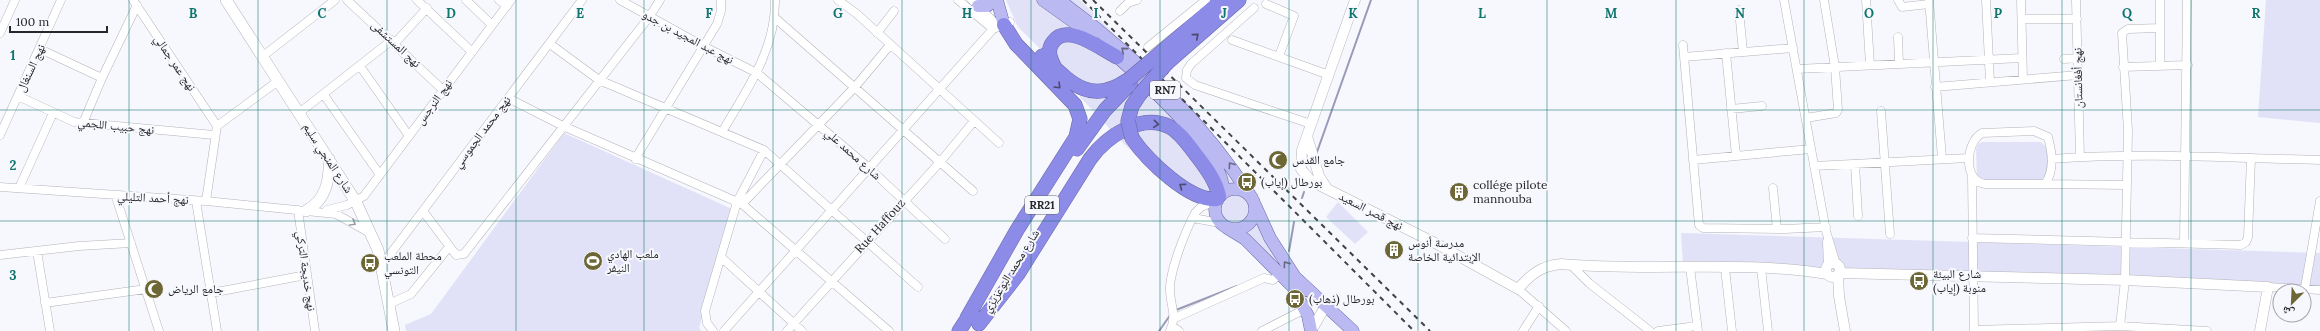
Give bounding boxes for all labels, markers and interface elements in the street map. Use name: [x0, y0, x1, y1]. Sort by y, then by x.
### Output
text: B: [189, 5, 198, 22]
text: C: [318, 5, 327, 22]
text: D: [446, 5, 456, 22]
text: E: [576, 5, 584, 22]
text: F: [705, 5, 713, 22]
text: G: [833, 5, 843, 22]
text: H: [962, 5, 972, 22]
text: I: [1093, 5, 1099, 22]
text: J: [1221, 5, 1227, 22]
text: K: [1348, 5, 1358, 22]
text: L: [1478, 5, 1486, 22]
text: M: [1605, 5, 1618, 22]
text: N: [1735, 5, 1745, 22]
text: O: [1864, 5, 1874, 22]
text: P: [1994, 5, 2003, 22]
text: Q: [2122, 5, 2133, 22]
text: R: [2252, 5, 2261, 22]
street label: نهج عبد المجيد بن جدو: [640, 6, 737, 67]
scale bar: [10, 8, 107, 34]
text: 100 m: [16, 14, 49, 29]
street label: نهج المستشفى: [368, 17, 424, 70]
street label: نهج عمر جمالي: [149, 32, 200, 95]
one-way arrow: [1191, 34, 1199, 41]
street label: نهج السنغال: [13, 41, 48, 94]
text: 1: [10, 47, 16, 64]
one-way arrow: [1121, 47, 1129, 54]
street label: نهج أفغانستان: [2069, 48, 2086, 108]
street label: نهج النرجس: [412, 76, 455, 127]
one-way arrow: [1053, 81, 1061, 88]
road number: RN7: [1150, 81, 1180, 99]
street label: نهج محمد الجموسي: [450, 93, 516, 173]
street label: نهج حبيب اللجمي: [77, 114, 155, 140]
one-way arrow: [1152, 119, 1159, 128]
street label: شارع المنجي سليم: [298, 120, 357, 197]
street label: شارع محمد علي: [820, 124, 885, 185]
mosque icon: جامع القدس: [1267, 149, 1289, 171]
place label: جامع القدس: [1292, 152, 1345, 167]
text: 2: [10, 157, 17, 174]
one-way arrow: [1229, 163, 1236, 170]
bus stop icon: بورطال (إياب): [1236, 171, 1258, 193]
place label: بورطال (إياب): [1261, 174, 1322, 190]
place label: collége pilote mannouba: [1473, 177, 1548, 206]
building icon: collége pilote mannouba: [1448, 181, 1470, 203]
one-way arrow: [1179, 183, 1186, 191]
street label: نهج أحمد التليلي: [117, 188, 189, 210]
street label: نهج قصر السعيد: [1337, 188, 1406, 233]
street label: Rue Haffouz: [851, 195, 908, 256]
road number: RR21: [1025, 196, 1059, 214]
one-way arrow: [349, 218, 356, 225]
street label: شارع محمد البوعزيزي: [979, 226, 1045, 317]
street label: نهج خديجة التركي: [290, 230, 320, 312]
place label: مدرسة أنوس الإبتدائية الخاصة: [1408, 235, 1481, 264]
building icon: مدرسة أنوس الإبتدائية الخاصة: [1383, 239, 1405, 261]
place label: ملعب الهادي النيفر: [606, 246, 659, 275]
place label: محطة الملعب التونسي: [384, 248, 442, 280]
sports icon: ملعب الهادي النيفر: [582, 250, 604, 272]
bus stop icon: محطة الملعب التونسي: [359, 252, 381, 274]
one-way arrow: [1283, 261, 1291, 268]
place label: شارع البيئة منوبة (إياب): [1933, 266, 1986, 296]
text: 3: [9, 267, 17, 284]
bus stop icon: شارع البيئة منوبة (إياب): [1908, 270, 1930, 292]
mosque icon: جامع الرياض: [143, 278, 165, 300]
place label: جامع الرياض: [168, 281, 224, 296]
north arrow: [2272, 283, 2312, 323]
bus stop icon: بورطال (ذهاب): [1284, 288, 1306, 310]
place label: بورطال (ذهاب): [1309, 291, 1375, 307]
text: ش: [2279, 302, 2297, 321]

